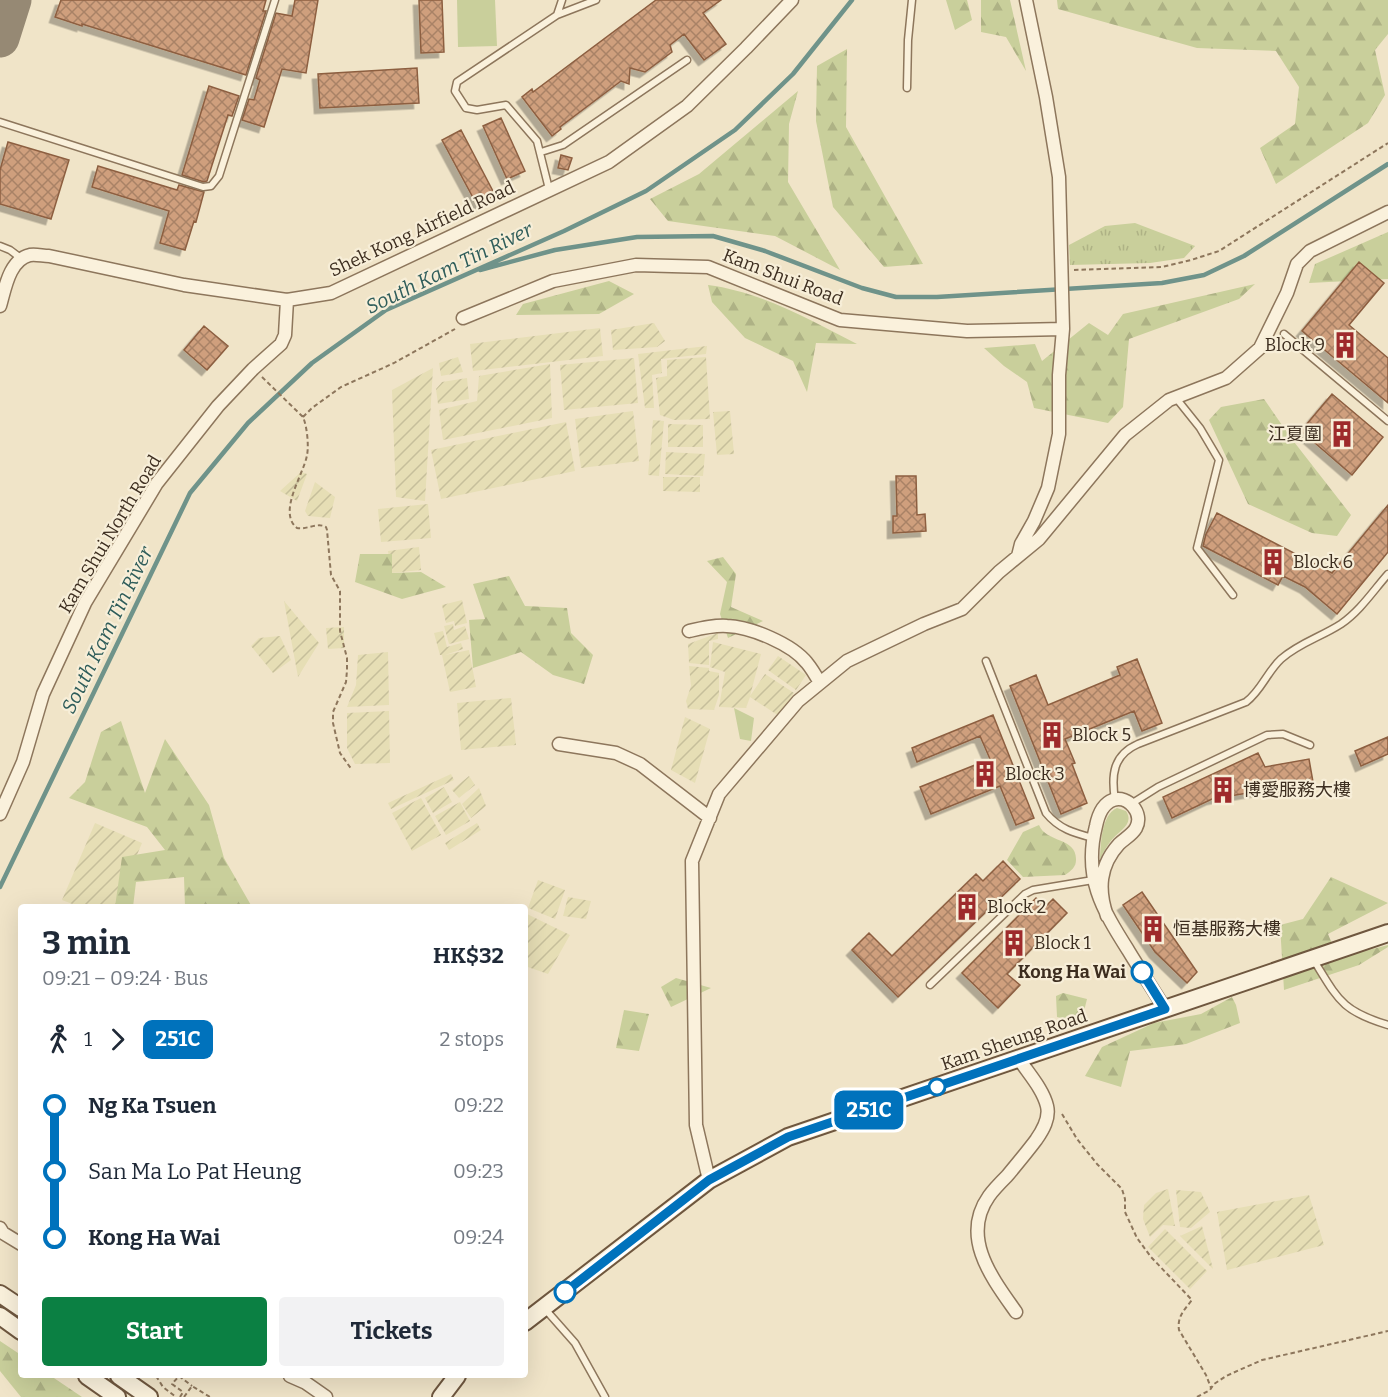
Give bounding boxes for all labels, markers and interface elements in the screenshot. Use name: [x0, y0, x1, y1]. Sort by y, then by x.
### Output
street label: Shek Kong Airfield Road: [326, 176, 518, 282]
water label: South Kam Tin River: [362, 217, 537, 319]
street label: Kam Shui Road: [720, 244, 847, 310]
building icon: Block 9: [1330, 330, 1360, 360]
place label: Block 9: [1265, 334, 1325, 356]
building icon: 江夏圍: [1327, 419, 1357, 449]
place label: 江夏圍: [1268, 423, 1322, 445]
street label: Kam Shui North Road: [54, 451, 166, 617]
water label: South Kam Tin River: [56, 542, 158, 717]
building icon: Block 6: [1258, 547, 1288, 577]
place label: Block 6: [1293, 551, 1353, 573]
building icon: Block 5: [1037, 720, 1067, 750]
place label: Block 5: [1072, 724, 1131, 746]
building icon: Block 3: [970, 759, 1000, 789]
place label: Block 3: [1005, 763, 1065, 785]
building icon: 博愛服務大樓: [1208, 775, 1238, 805]
place label: 博愛服務大樓: [1243, 779, 1351, 801]
building icon: Block 2: [952, 892, 982, 922]
place label: Block 2: [987, 896, 1046, 918]
building icon: 恒基服務大樓: [1138, 914, 1168, 944]
place label: 恒基服務大樓: [1173, 918, 1281, 940]
text: 3 min: [42, 923, 130, 963]
building icon: Block 1: [999, 928, 1029, 958]
place label: Block 1: [1034, 932, 1092, 954]
text: HK$32: [433, 942, 504, 969]
place label: Kong Ha Wai: [1018, 961, 1126, 983]
marker: Kong Ha Wai: [1131, 961, 1153, 983]
text: 09:21 – 09:24 · Bus: [42, 966, 208, 990]
street label: Kam Sheung Road: [938, 1005, 1090, 1075]
icon: walk: [42, 1023, 75, 1056]
icon: forward: [101, 1023, 134, 1056]
text: 251C: [155, 1026, 201, 1052]
text: 1: [84, 1027, 92, 1051]
text: 2 stops: [440, 1027, 504, 1051]
unlabelled marker: [928, 1078, 946, 1096]
line badge: 251C: [827, 1090, 911, 1130]
text: Ng Ka Tsuen: [88, 1092, 216, 1119]
text: 09:22: [453, 1093, 504, 1117]
text: 251C: [846, 1097, 892, 1123]
text: San Ma Lo Pat Heung: [88, 1158, 302, 1185]
text: 09:23: [453, 1159, 504, 1183]
text: Kong Ha Wai: [88, 1224, 220, 1251]
text: 09:24: [453, 1225, 504, 1249]
unlabelled marker: [554, 1281, 576, 1303]
button: Start: [42, 1297, 267, 1366]
button: Tickets: [279, 1297, 504, 1366]

